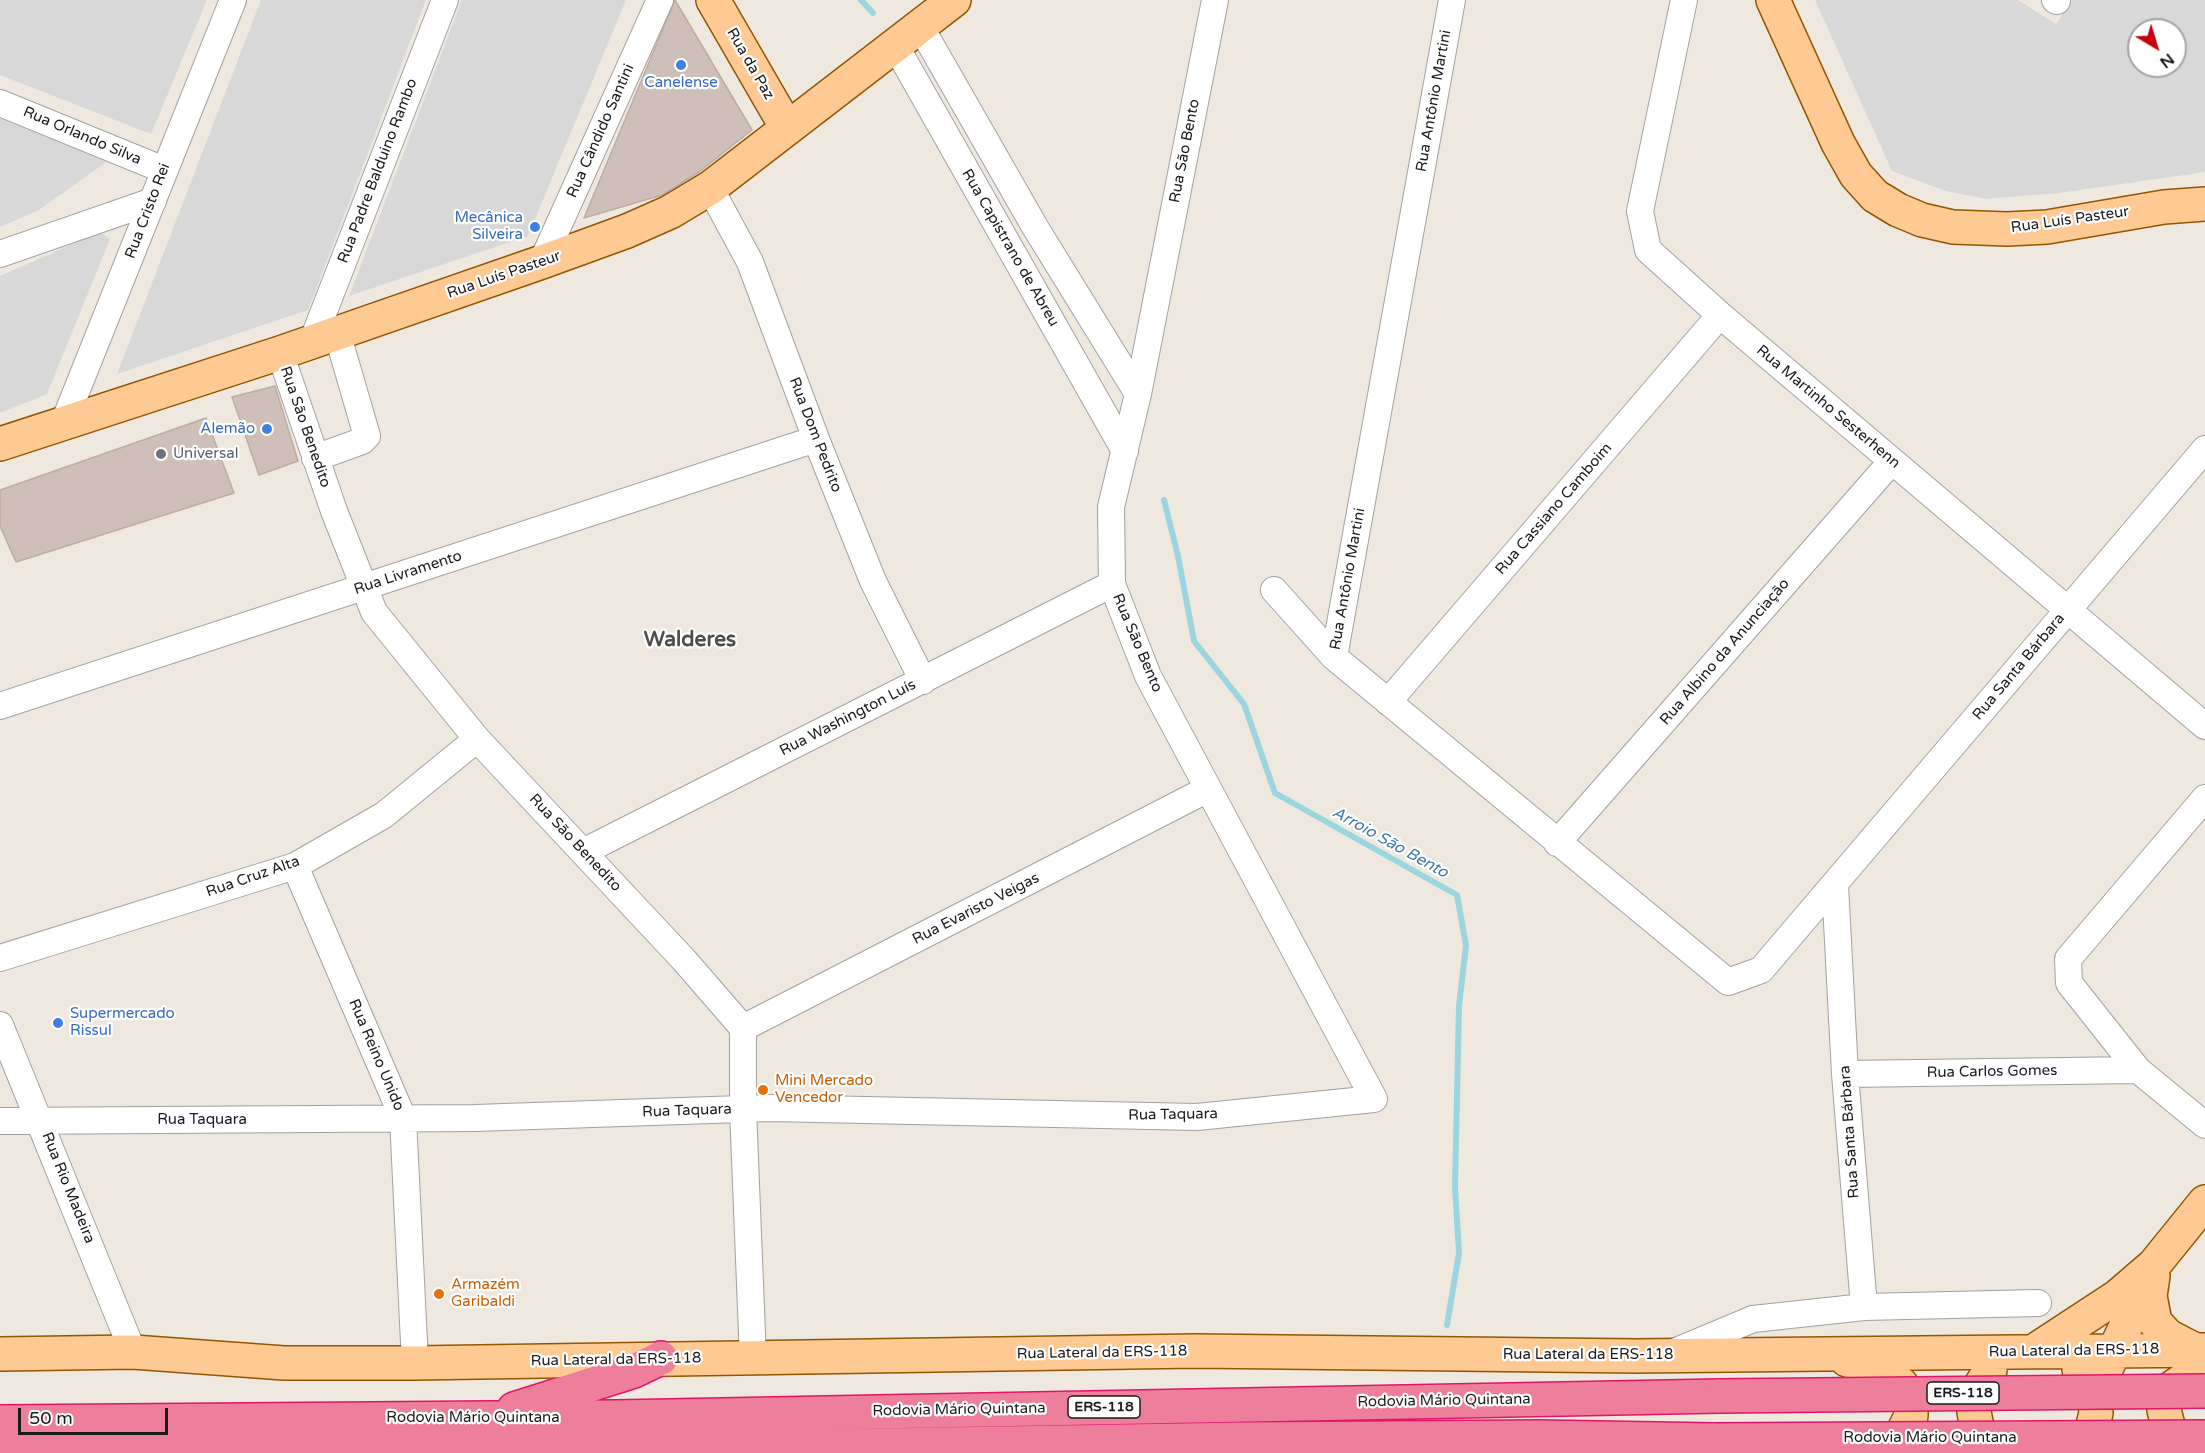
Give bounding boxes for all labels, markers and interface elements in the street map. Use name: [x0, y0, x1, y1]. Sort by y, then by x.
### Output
north arrow: [2127, 18, 2187, 78]
street label: Rua da Paz: [722, 25, 778, 103]
street label: Rua Antônio Martini: [1413, 29, 1455, 173]
text: N: [2156, 49, 2178, 72]
marker: Canelense: [674, 58, 688, 72]
street label: Rua Cândido Santini: [563, 61, 639, 201]
place label: Canelense: [644, 74, 718, 92]
street label: Rua Padre Balduino Rambo: [334, 76, 422, 266]
street label: Rua São Bento: [1166, 98, 1204, 204]
street label: Rua Orlando Silva: [20, 103, 144, 169]
street label: Rua Cristo Rei: [122, 161, 174, 261]
street label: Rua Capistrano de Abreu: [957, 166, 1063, 330]
street label: Rua Luís Pasteur: [2010, 203, 2130, 237]
place label: Mecânica Silveira: [455, 209, 523, 244]
marker: Mecânica Silveira: [528, 220, 542, 234]
street label: Rua Luís Pasteur: [445, 247, 563, 303]
street label: Rua Martinho Sesterhenn: [1752, 342, 1904, 472]
street label: Rua São Benedito: [276, 364, 334, 490]
street label: Rua Dom Pedrito: [785, 375, 845, 495]
place label: Alemão: [200, 420, 255, 438]
marker: Alemão: [260, 422, 274, 436]
street label: Rua Cassiano Camboim: [1492, 440, 1616, 578]
place label: Universal: [173, 445, 238, 463]
marker: Universal: [154, 447, 168, 461]
street label: Rua Antônio Martini: [1327, 507, 1369, 651]
street label: Rua Livramento: [352, 547, 464, 599]
street label: Rua Albino da Anunciação: [1656, 575, 1794, 729]
street label: Rua São Bento: [1108, 591, 1166, 695]
street label: Rua Santa Bárbara: [1969, 610, 2069, 724]
district label: Walderes: [644, 627, 736, 653]
street label: Rua Washington Luís: [777, 676, 919, 760]
street label: Rua São Benedito: [525, 790, 625, 896]
water label: Arroio São Bento: [1329, 803, 1451, 883]
street label: Rua Cruz Alta: [204, 853, 302, 901]
street label: Rua Evaristo Veigas: [910, 869, 1042, 949]
street label: Rua Reino Unido: [344, 996, 408, 1114]
place label: Supermercado Rissul: [70, 1005, 175, 1040]
marker: Supermercado Rissul: [51, 1016, 65, 1030]
street label: Rua Carlos Gomes: [1927, 1062, 2057, 1082]
street label: Rua Santa Bárbara: [1836, 1065, 1864, 1199]
place label: Mini Mercado Vencedor: [775, 1072, 873, 1107]
marker: Mini Mercado Vencedor: [756, 1083, 770, 1097]
street label: Rua Taquara: [642, 1100, 732, 1122]
street label: Rua Taquara: [1128, 1105, 1218, 1125]
street label: Rua Taquara: [157, 1111, 247, 1129]
street label: Rua Rio Madeira: [37, 1130, 99, 1246]
place label: Armazém Garibaldi: [451, 1276, 520, 1311]
marker: Armazém Garibaldi: [432, 1287, 446, 1301]
street label: Rua Lateral da ERS-118: [1989, 1341, 2159, 1361]
street label: Rua Lateral da ERS-118: [1017, 1343, 1187, 1363]
street label: Rua Lateral da ERS-118: [1503, 1346, 1673, 1364]
street label: Rua Lateral da ERS-118: [531, 1350, 701, 1370]
road number: ERS-118: [1927, 1382, 1999, 1404]
street label: Rodovia Mário Quintana: [1357, 1390, 1531, 1412]
scale bar: [21, 1396, 171, 1434]
road number: ERS-118: [1068, 1396, 1140, 1418]
street label: Rodovia Mário Quintana: [872, 1399, 1046, 1421]
text: 50 m: [29, 1407, 73, 1429]
street label: Rodovia Mário Quintana: [386, 1409, 560, 1427]
street label: Rodovia Mário Quintana: [1843, 1429, 2017, 1447]

